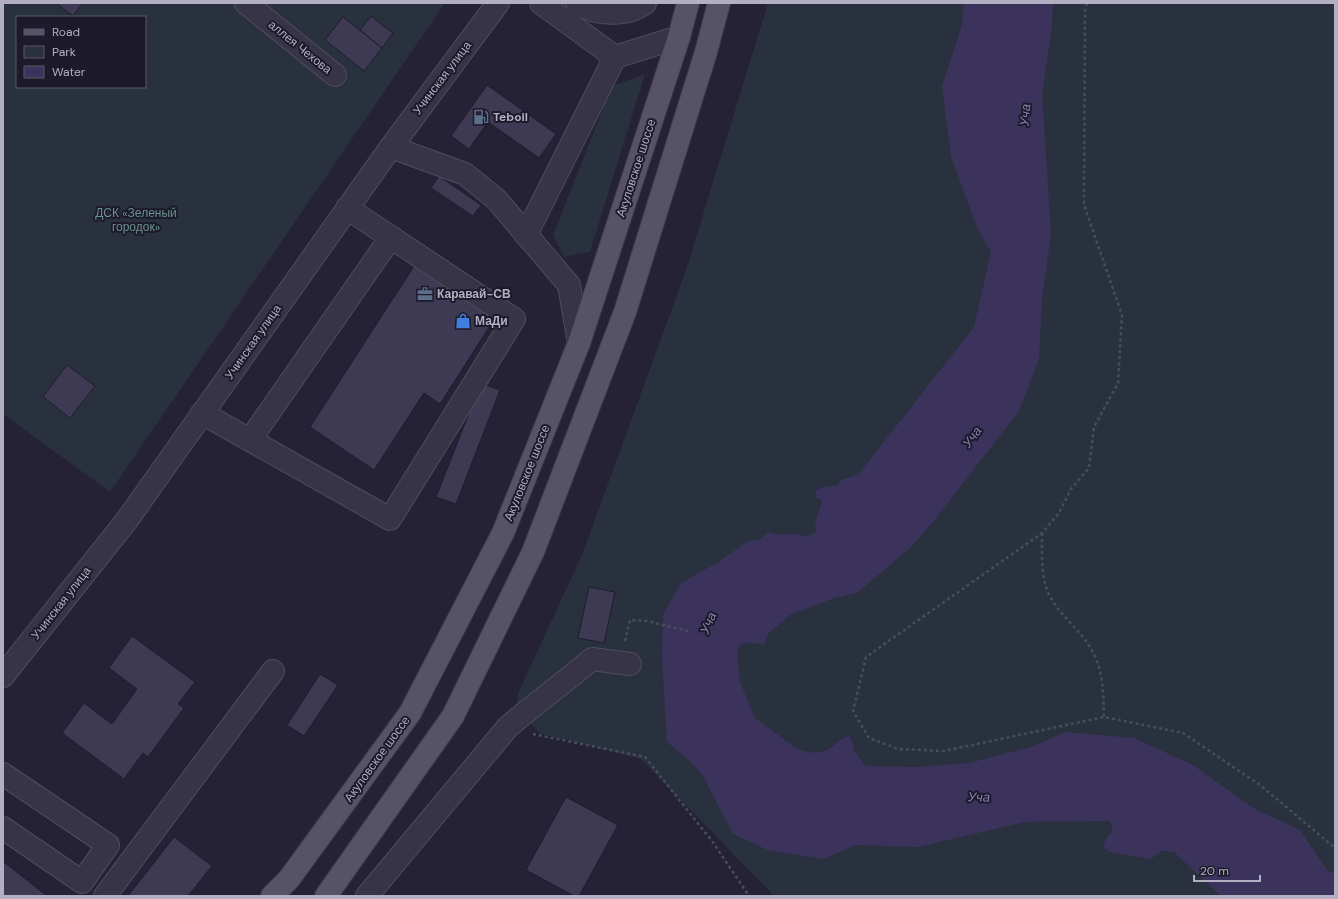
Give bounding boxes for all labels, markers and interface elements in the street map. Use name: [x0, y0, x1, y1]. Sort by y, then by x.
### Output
legend: [16, 16, 146, 88]
street label: аллея Чехова: [265, 17, 335, 78]
text: Road: [52, 24, 80, 40]
street label: Учинская улица: [409, 38, 475, 118]
text: Park: [52, 44, 76, 60]
text: Water: [52, 64, 86, 80]
water label: Уча: [1015, 103, 1034, 128]
fuel station icon: Teboil: [472, 108, 490, 126]
place label: Teboil: [493, 109, 528, 125]
street label: Акуловское шоссе: [613, 117, 659, 219]
park label: ДСК «Зеленый городок»: [95, 205, 177, 235]
office icon: Каравай-СВ: [416, 285, 434, 303]
place label: Каравай-СВ: [437, 286, 511, 302]
street label: Учинская улица: [221, 301, 285, 383]
shop icon: МаДи: [454, 312, 472, 330]
place label: МаДи: [475, 313, 508, 329]
street label: Акуловское шоссе: [500, 422, 554, 523]
water label: Уча: [958, 423, 985, 452]
street label: Учинская улица: [28, 563, 95, 643]
water label: Уча: [695, 609, 720, 637]
street label: Акуловское шоссе: [341, 713, 414, 805]
water label: Уча: [967, 788, 990, 806]
scale bar: [1194, 857, 1260, 883]
text: 20 m: [1200, 863, 1229, 879]

